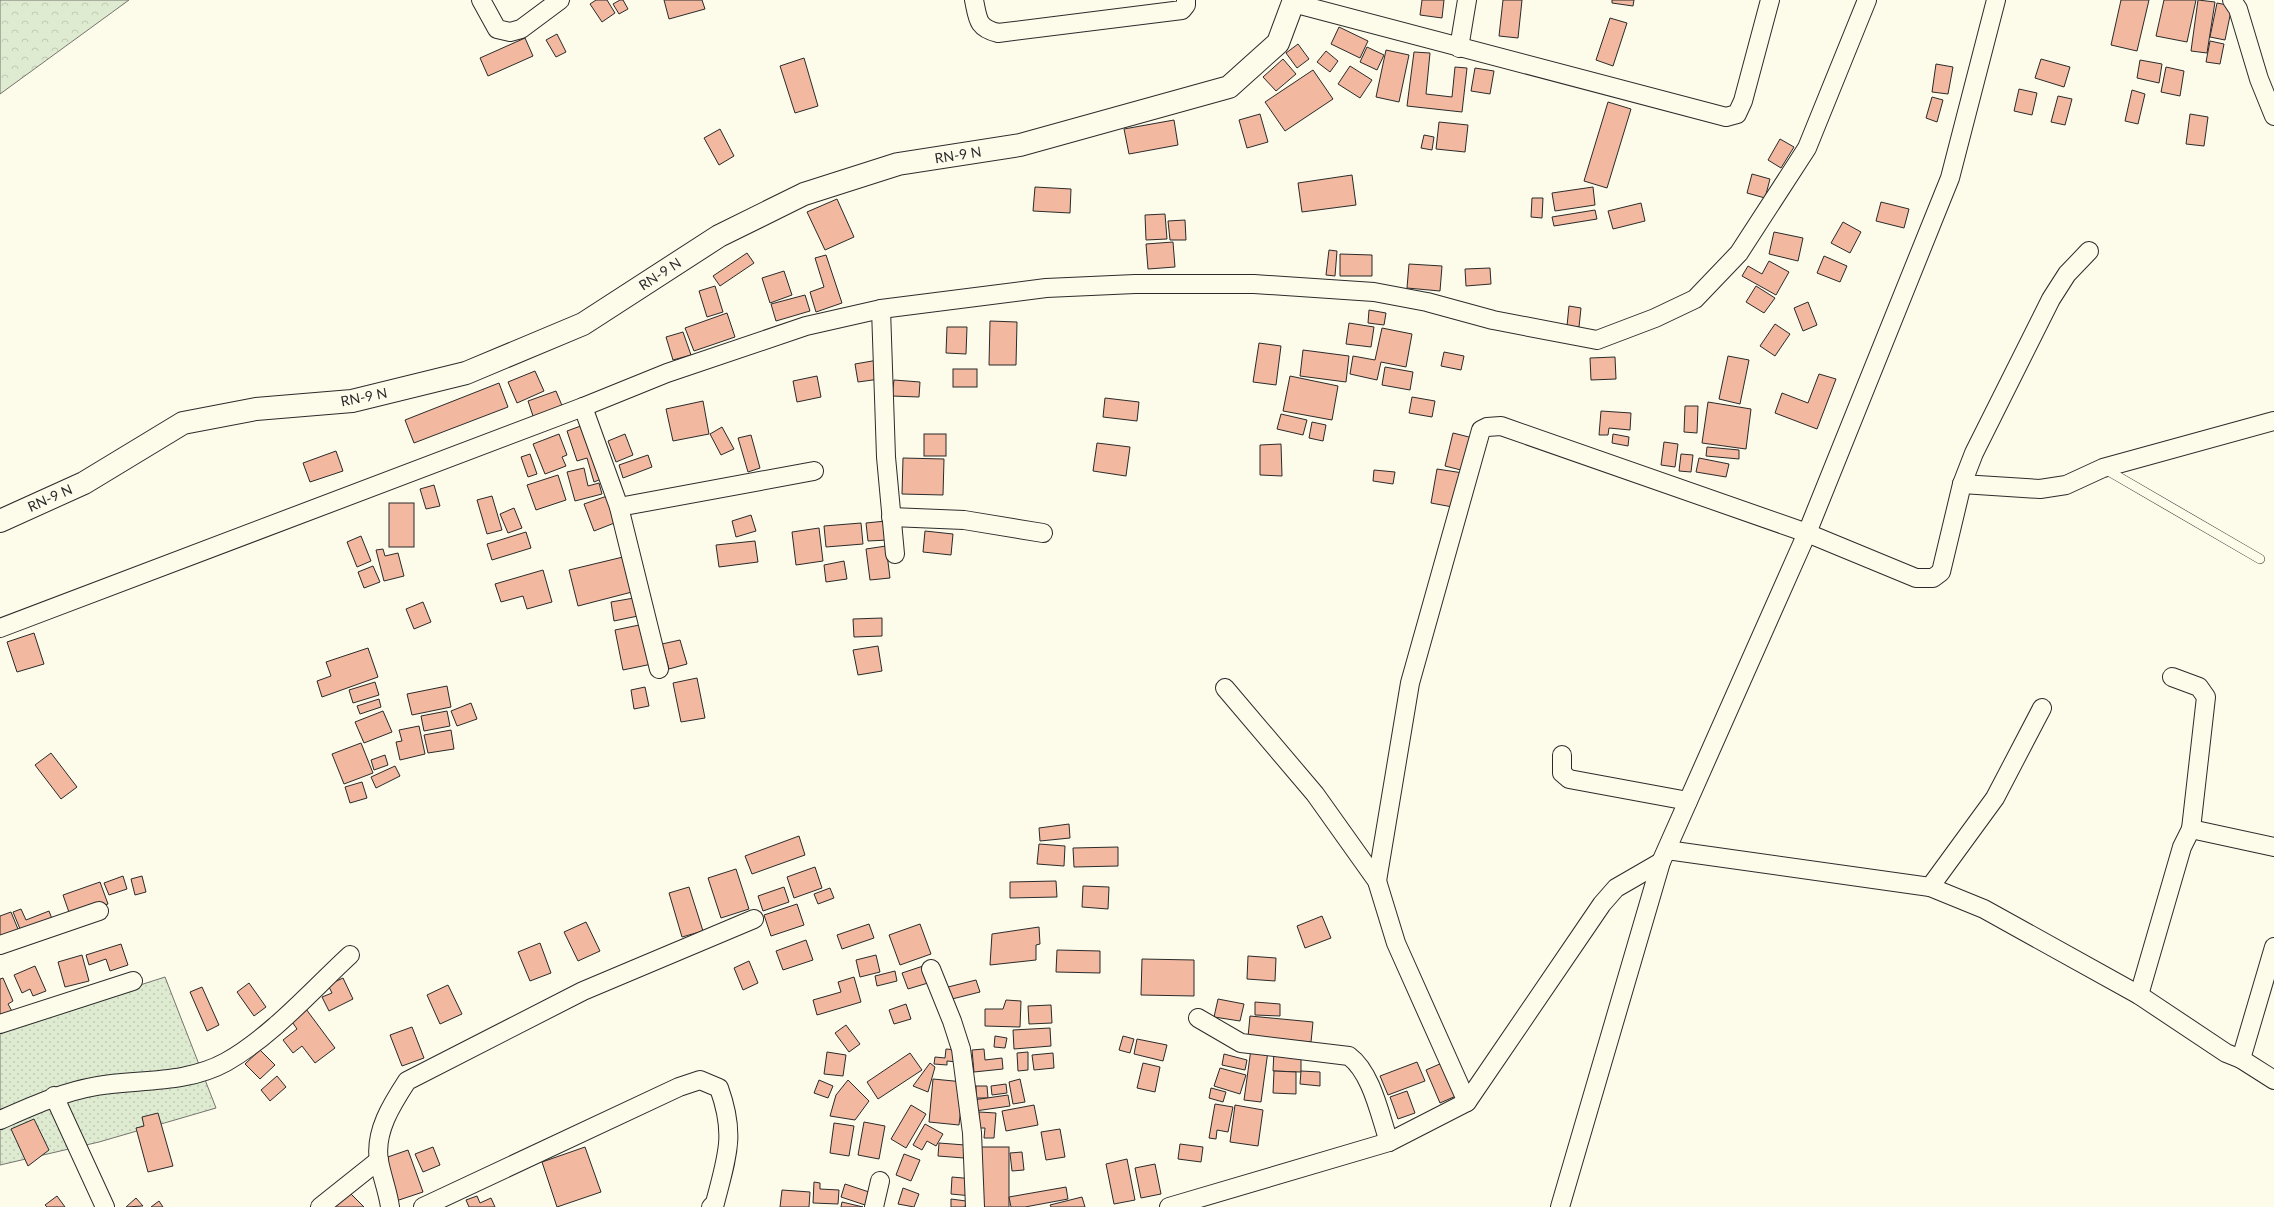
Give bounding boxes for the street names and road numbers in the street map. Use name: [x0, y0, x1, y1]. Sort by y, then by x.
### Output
street label: RN-9 N: [933, 142, 982, 167]
street label: RN-9 N: [635, 254, 684, 294]
street label: RN-9 N: [339, 384, 389, 409]
street label: RN-9 N: [25, 480, 75, 515]

